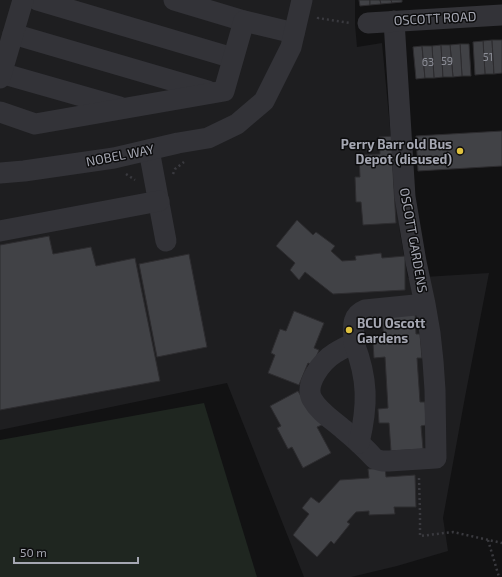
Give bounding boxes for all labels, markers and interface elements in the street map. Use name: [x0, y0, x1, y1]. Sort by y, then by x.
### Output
street label: OSCOTT ROAD: [393, 8, 477, 28]
house number: 51: [483, 50, 493, 63]
house number: 59: [441, 54, 453, 67]
house number: 63: [422, 55, 434, 68]
place label: Perry Barr old Bus Depot (disused): [341, 136, 452, 167]
street label: NOBEL WAY: [85, 140, 156, 169]
marker: Perry Barr old Bus Depot (disused): [455, 146, 465, 156]
street label: OSCOTT GARDENS: [397, 186, 431, 294]
place label: BCU Oscott Gardens: [357, 315, 426, 346]
marker: BCU Oscott Gardens: [344, 325, 354, 335]
scale bar: [14, 539, 138, 565]
text: 50 m: [20, 545, 47, 559]

